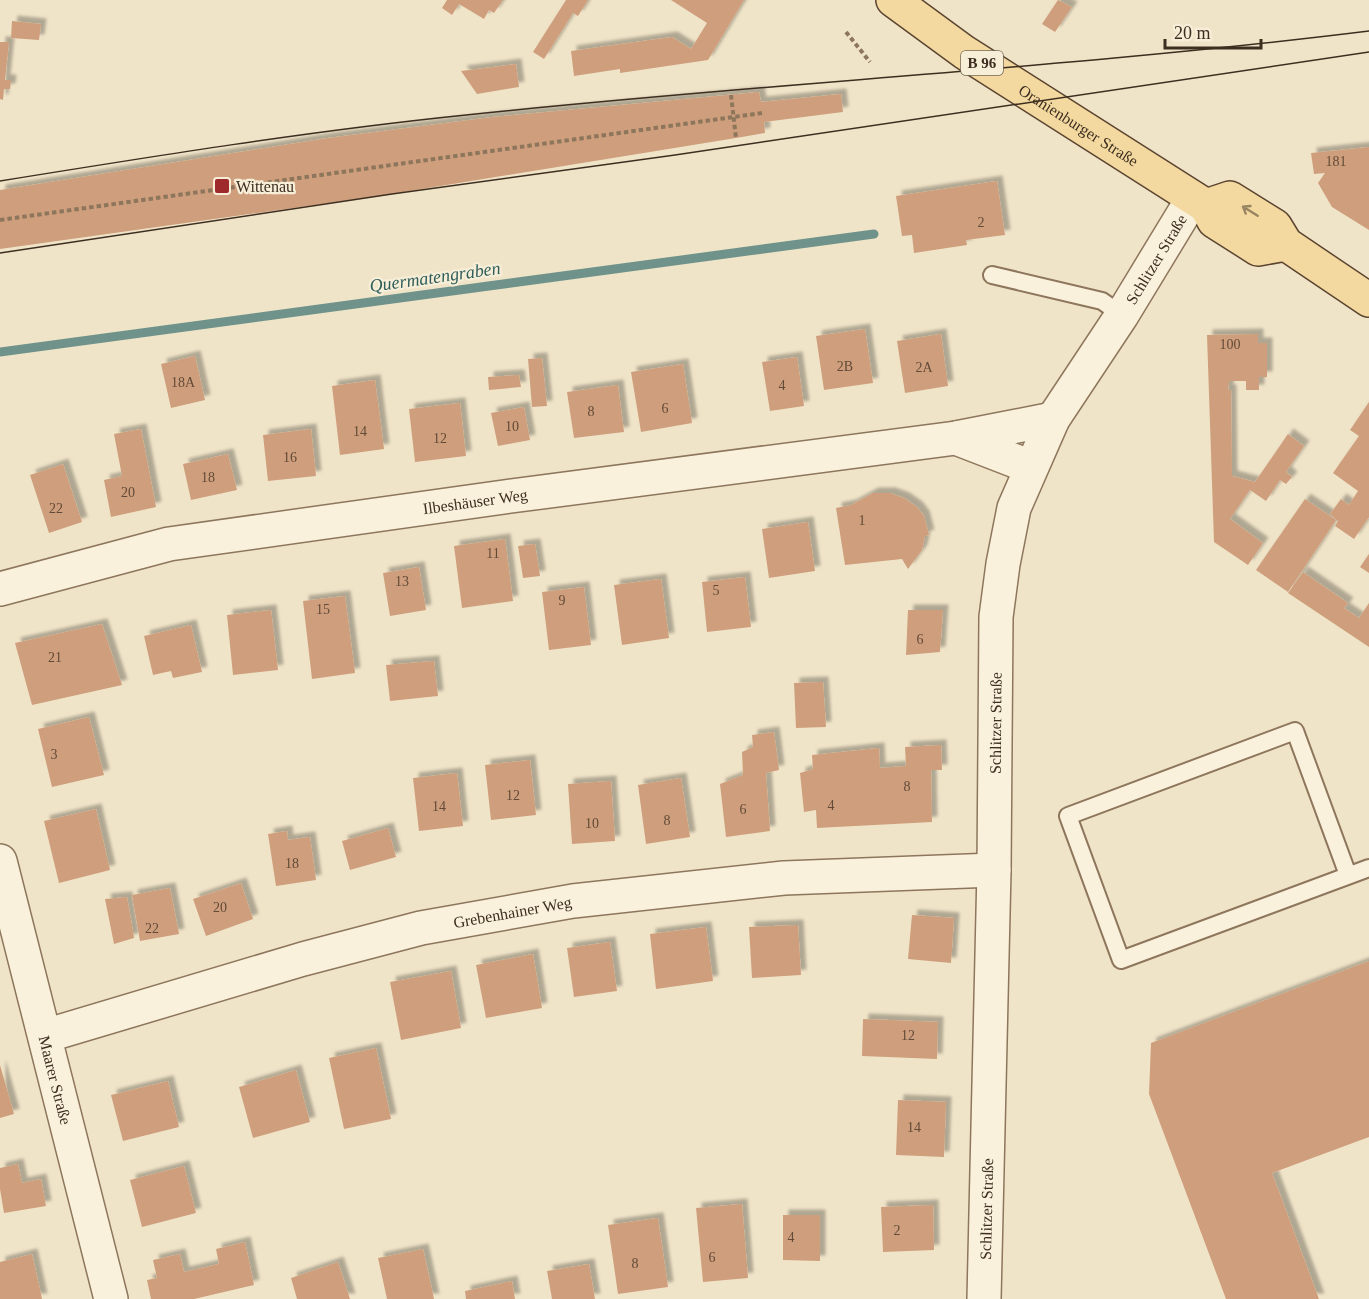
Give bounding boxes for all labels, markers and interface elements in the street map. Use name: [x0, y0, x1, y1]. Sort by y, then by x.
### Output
scale bar: [1165, 12, 1261, 50]
text: 20 m: [1174, 23, 1211, 43]
road number: B 96: [961, 51, 1003, 75]
street label: Oranienburger Straße: [1016, 81, 1141, 170]
house number: 181: [1326, 154, 1347, 169]
marker: Wittenau: [213, 177, 231, 195]
place label: Wittenau: [236, 178, 294, 195]
one-way arrow: [1242, 204, 1259, 217]
street label: Schlitzer Straße: [1123, 211, 1190, 307]
house number: 2: [978, 215, 985, 230]
water label: Quermatengraben: [368, 258, 502, 296]
house number: 100: [1220, 337, 1241, 352]
house number: 2B: [837, 359, 853, 374]
house number: 2A: [915, 360, 933, 375]
house number: 18A: [171, 375, 196, 390]
house number: 4: [779, 378, 786, 393]
house number: 6: [662, 401, 669, 416]
house number: 8: [588, 404, 595, 419]
house number: 10: [505, 419, 519, 434]
house number: 14: [353, 424, 367, 439]
house number: 12: [433, 431, 447, 446]
house number: 16: [283, 450, 297, 465]
house number: 18: [201, 470, 215, 485]
house number: 20: [121, 485, 135, 500]
street label: Ilbeshäuser Weg: [422, 486, 529, 517]
house number: 22: [49, 501, 63, 516]
house number: 1: [859, 513, 866, 528]
house number: 11: [486, 546, 500, 561]
house number: 13: [395, 574, 409, 589]
house number: 5: [713, 583, 720, 598]
house number: 9: [559, 593, 566, 608]
house number: 15: [316, 602, 330, 617]
house number: 6: [917, 632, 924, 647]
house number: 21: [48, 650, 62, 665]
street label: Schlitzer Straße: [987, 672, 1005, 774]
house number: 3: [51, 747, 58, 762]
house number: 8: [904, 779, 911, 794]
house number: 12: [506, 788, 520, 803]
house number: 4: [828, 798, 835, 813]
house number: 14: [432, 799, 446, 814]
house number: 6: [740, 802, 747, 817]
house number: 8: [664, 813, 671, 828]
house number: 10: [585, 816, 599, 831]
house number: 18: [285, 856, 299, 871]
street label: Grebenhainer Weg: [452, 893, 573, 931]
house number: 20: [213, 900, 227, 915]
house number: 22: [145, 921, 159, 936]
house number: 12: [901, 1028, 915, 1043]
street label: Maarer Straße: [36, 1034, 74, 1126]
house number: 14: [907, 1120, 921, 1135]
street label: Schlitzer Straße: [977, 1158, 996, 1260]
house number: 2: [894, 1223, 901, 1238]
house number: 4: [788, 1230, 795, 1245]
house number: 6: [709, 1250, 716, 1265]
house number: 8: [632, 1256, 639, 1271]

